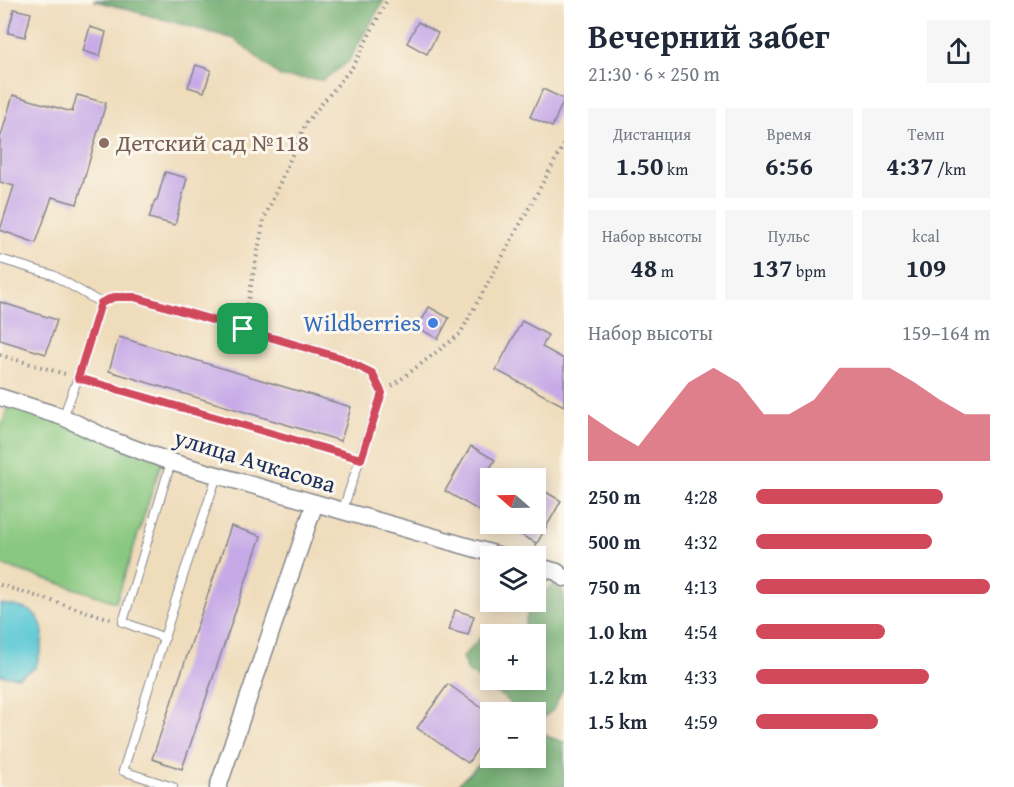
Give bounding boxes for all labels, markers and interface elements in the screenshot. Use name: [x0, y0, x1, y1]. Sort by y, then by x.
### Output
text: Вечерний забег: [588, 12, 830, 60]
button: share: [927, 20, 990, 83]
text: 21:30 · 6 × 250 m: [588, 59, 720, 88]
text: Дистанция: [613, 122, 691, 146]
text: Время: [767, 122, 811, 146]
text: Темп: [908, 122, 944, 146]
place label: Детский сад №118: [115, 125, 309, 160]
marker: Детский сад №118: [97, 136, 111, 150]
text: 1.50: [616, 146, 664, 185]
text: 6:56: [765, 146, 813, 185]
text: 4:37: [886, 146, 934, 185]
text: km: [664, 157, 688, 181]
text: /km: [934, 157, 966, 181]
text: Набор высоты: [602, 224, 702, 248]
text: Пульс: [768, 224, 810, 248]
text: kcal: [912, 224, 940, 248]
text: 48: [630, 248, 657, 287]
text: 137: [752, 248, 792, 287]
text: 109: [906, 248, 946, 287]
text: m: [657, 259, 674, 283]
text: bpm: [792, 259, 826, 283]
pin: [217, 303, 268, 354]
place label: Wildberries: [303, 305, 421, 340]
icon: arrive: [226, 312, 259, 345]
marker: Wildberries: [426, 316, 440, 330]
text: Набор высоты: [588, 318, 713, 347]
text: 159–164 m: [902, 318, 990, 347]
street label: улица Ачкасова: [169, 419, 341, 502]
north arrow: [480, 468, 546, 534]
map controls: [480, 468, 546, 768]
text: 250 m: [588, 482, 641, 511]
text: 4:28: [684, 482, 718, 511]
text: 500 m: [588, 527, 641, 556]
text: 4:32: [684, 527, 718, 556]
button: layers: [480, 546, 546, 612]
text: 750 m: [588, 572, 641, 601]
text: 4:13: [684, 572, 718, 601]
text: 1.0 km: [588, 617, 647, 646]
text: 4:54: [684, 617, 718, 646]
button: +: [480, 624, 546, 690]
text: 1.2 km: [588, 662, 647, 691]
text: 4:33: [684, 662, 718, 691]
button: −: [480, 702, 546, 768]
text: 1.5 km: [588, 707, 647, 736]
text: 4:59: [684, 707, 718, 736]

